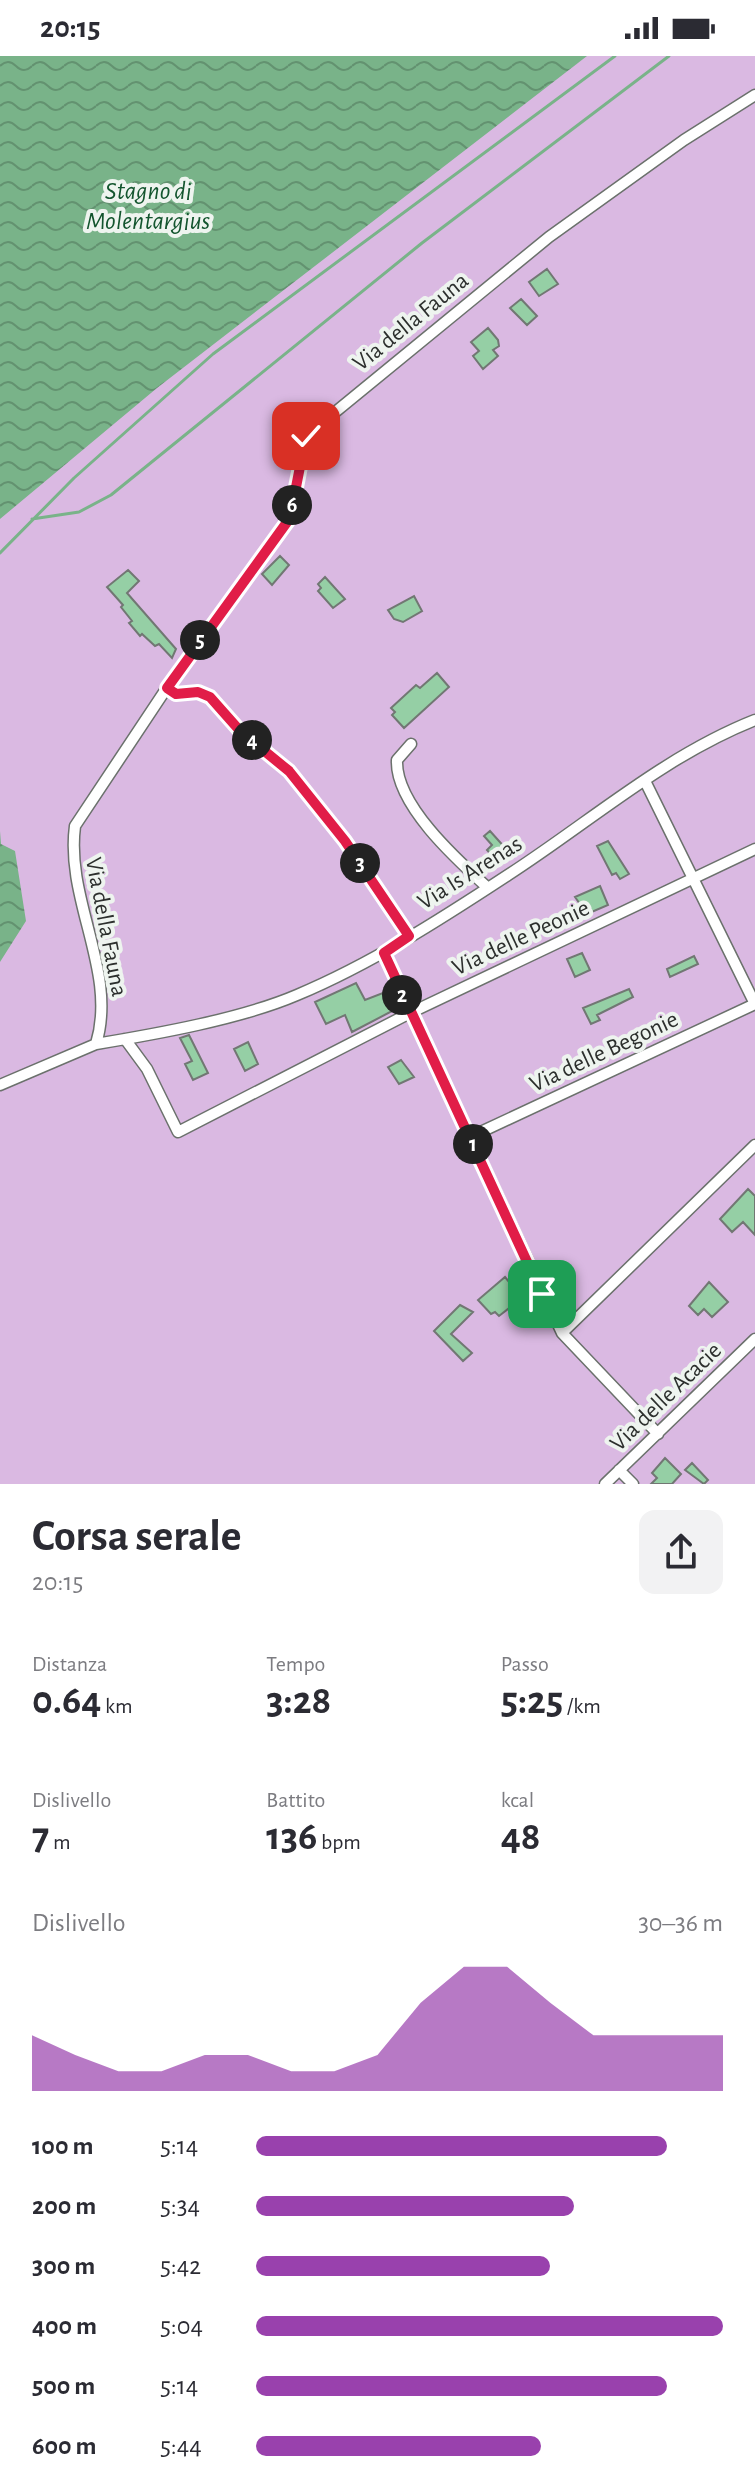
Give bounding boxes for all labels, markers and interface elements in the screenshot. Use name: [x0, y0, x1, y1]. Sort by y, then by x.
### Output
text: 20:15: [40, 13, 100, 43]
water label: Stagno di Molentargius: [86, 178, 210, 234]
street label: Via della Fauna: [349, 268, 473, 376]
pin: [272, 402, 340, 470]
icon: check: [284, 414, 328, 458]
pin: 6: [272, 485, 312, 525]
text: 6: [287, 494, 297, 516]
pin: 5: [180, 620, 220, 660]
text: 5: [195, 629, 205, 651]
pin: 4: [232, 720, 272, 760]
text: 4: [246, 729, 258, 751]
street label: Via Is Arenas: [414, 832, 526, 914]
pin: 3: [340, 843, 380, 883]
text: 3: [355, 852, 365, 874]
street label: Via della Fauna: [81, 855, 131, 999]
street label: Via delle Peonie: [449, 896, 593, 980]
pin: 2: [382, 975, 422, 1015]
text: 2: [397, 984, 407, 1006]
street label: Via delle Begonie: [526, 1007, 682, 1097]
pin: 1: [453, 1124, 493, 1164]
text: 1: [469, 1133, 477, 1155]
pin: [508, 1260, 576, 1328]
icon: arrive: [520, 1272, 564, 1316]
street label: Via delle Acacie: [606, 1338, 726, 1456]
button: share: [639, 1510, 723, 1594]
text: Corsa serale: [32, 1515, 242, 1559]
text: 20:15: [32, 1569, 83, 1595]
text: Distanza: [32, 1653, 107, 1675]
text: Tempo: [266, 1653, 325, 1675]
text: Passo: [501, 1653, 549, 1675]
text: 0.64: [32, 1681, 101, 1721]
text: 3:28: [266, 1681, 331, 1721]
text: 5:25: [501, 1681, 563, 1721]
text: km: [101, 1695, 133, 1717]
text: /km: [563, 1695, 601, 1717]
text: Dislivello: [32, 1789, 111, 1811]
text: Battito: [266, 1789, 325, 1811]
text: kcal: [501, 1789, 534, 1811]
text: 7: [32, 1817, 49, 1857]
text: 136: [266, 1817, 317, 1857]
text: 48: [501, 1817, 541, 1857]
text: m: [49, 1831, 71, 1853]
text: bpm: [317, 1831, 361, 1853]
text: Dislivello: [32, 1910, 126, 1936]
text: 30–36 m: [638, 1910, 723, 1936]
text: 100 m: [32, 2133, 93, 2159]
text: 5:14: [160, 2133, 198, 2159]
text: 200 m: [32, 2193, 96, 2219]
text: 5:34: [160, 2193, 200, 2219]
text: 300 m: [32, 2253, 95, 2279]
text: 5:42: [160, 2253, 201, 2279]
text: 400 m: [32, 2313, 97, 2339]
text: 5:04: [160, 2313, 203, 2339]
text: 500 m: [32, 2373, 95, 2399]
text: 5:14: [160, 2373, 198, 2399]
text: 600 m: [32, 2433, 97, 2459]
text: 5:44: [160, 2433, 202, 2459]

